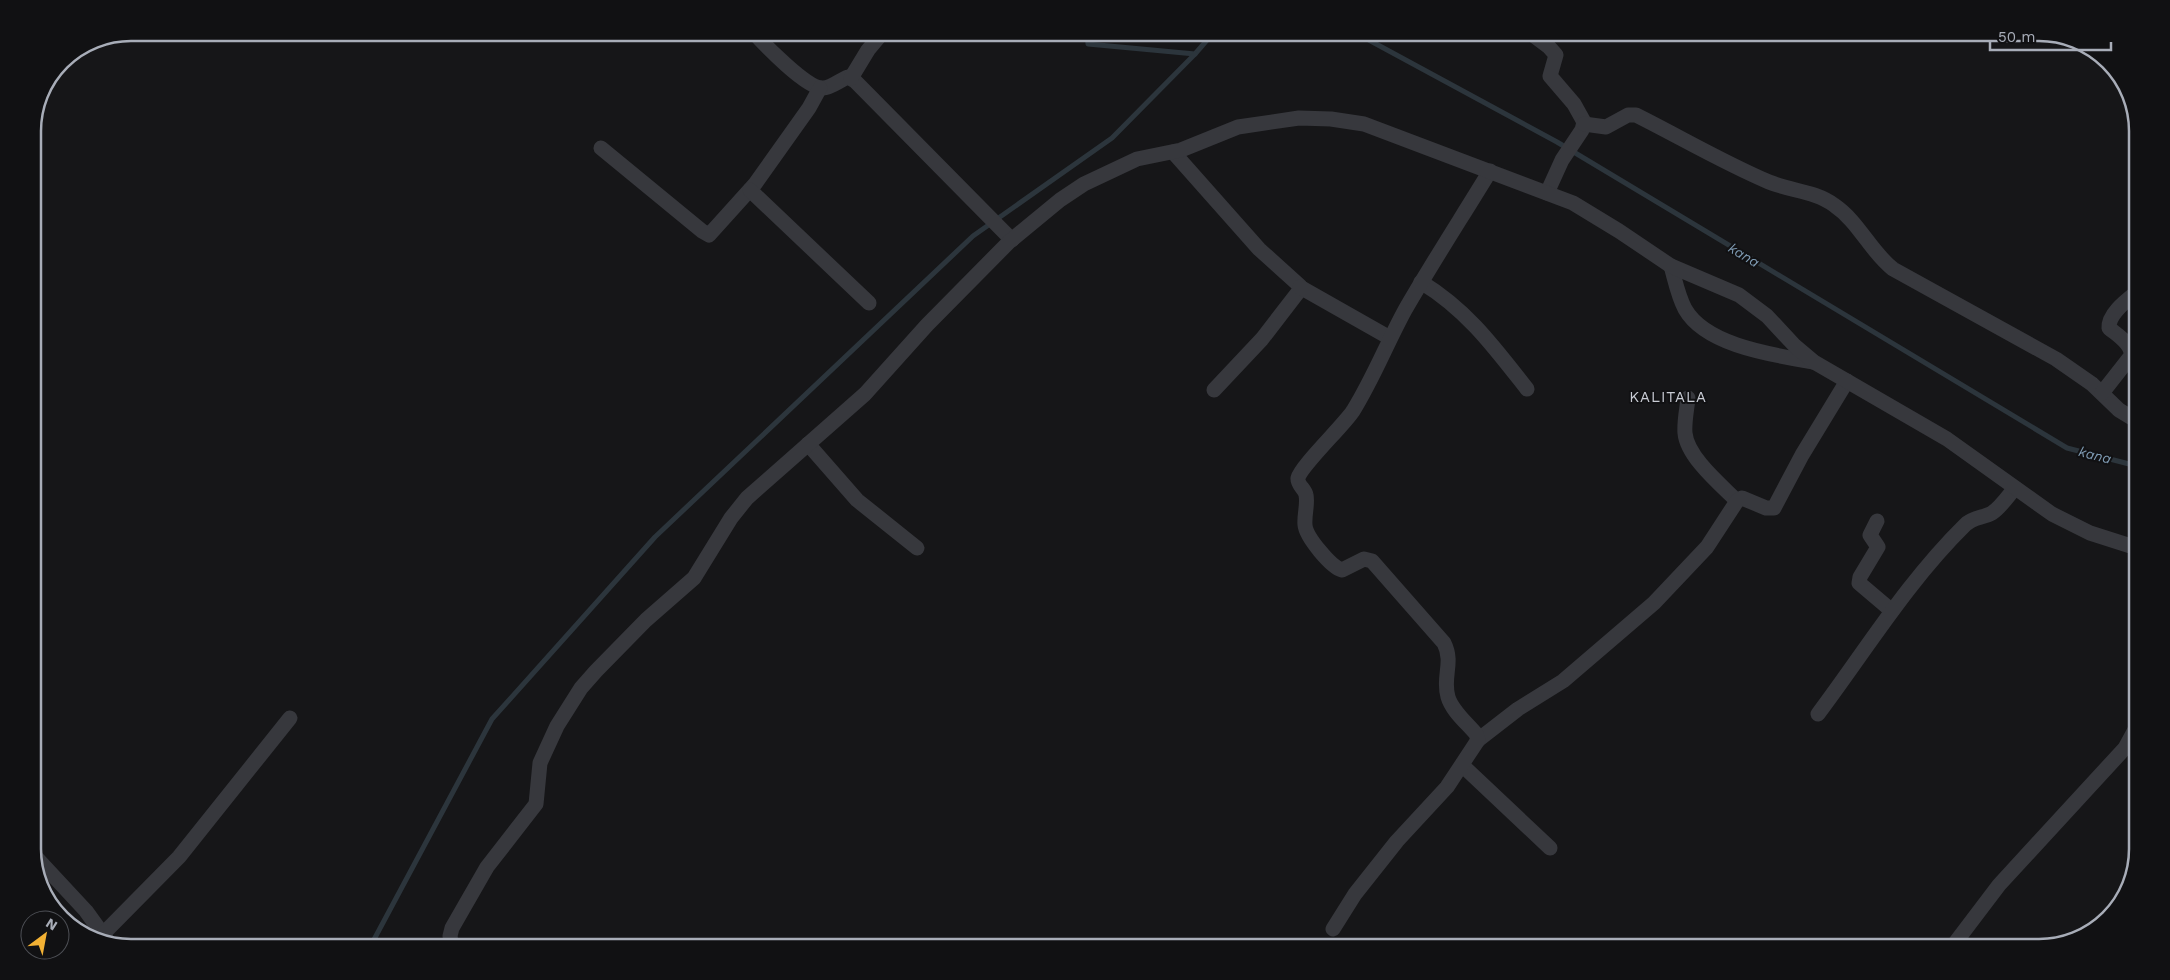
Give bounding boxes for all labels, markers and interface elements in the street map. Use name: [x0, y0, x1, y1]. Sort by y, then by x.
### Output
scale bar: [1990, 20, 2111, 52]
text: 50 m: [1998, 28, 2035, 46]
water label: kana: [1726, 240, 1763, 271]
district label: KALITALA: [1629, 388, 1707, 406]
water label: kana: [2077, 443, 2113, 467]
north arrow: [20, 910, 70, 960]
text: N: [43, 914, 61, 934]

